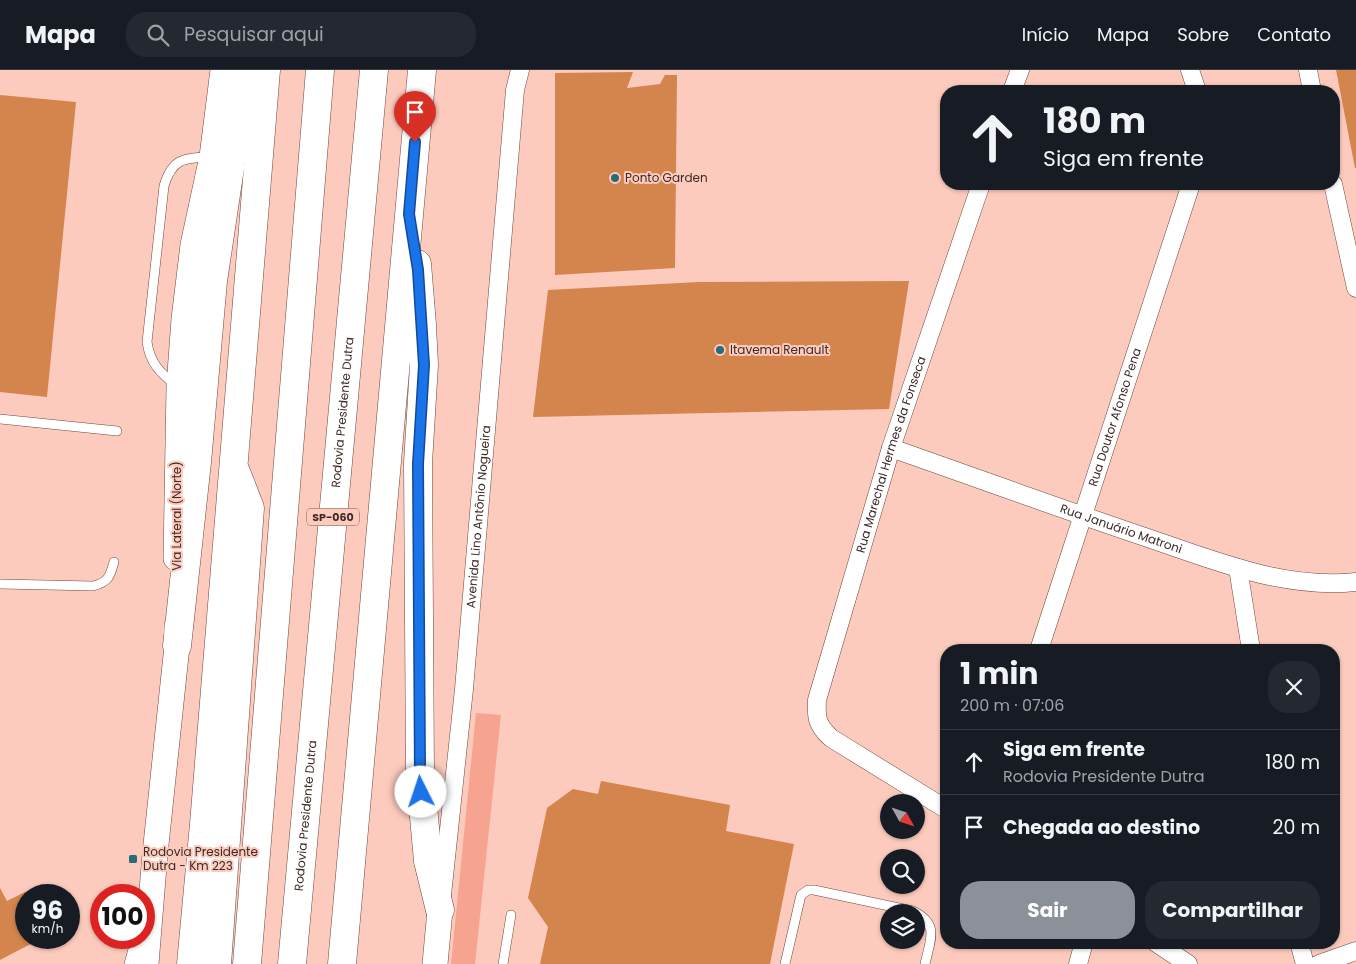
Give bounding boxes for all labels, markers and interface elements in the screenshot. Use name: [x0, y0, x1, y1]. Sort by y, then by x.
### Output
search box: [126, 12, 476, 57]
text: Mapa: [25, 18, 96, 51]
icon: search: [144, 21, 172, 49]
text: Pesquisar aqui: [184, 21, 324, 48]
text: Início: [1022, 22, 1069, 47]
text: Mapa: [1097, 22, 1149, 47]
text: Sobre: [1177, 22, 1229, 47]
text: Contato: [1257, 22, 1331, 47]
pin: [394, 91, 436, 142]
text: 180 m: [1043, 96, 1146, 145]
icon: arrive: [401, 98, 429, 126]
icon: ahead: [960, 105, 1025, 170]
text: Siga em frente: [1043, 143, 1204, 174]
place label: Ponto Garden: [625, 169, 708, 186]
marker: Ponto Garden: [609, 172, 621, 184]
street label: Rodovia Presidente Dutra: [327, 336, 357, 488]
place label: Itavema Renault: [730, 341, 829, 358]
marker: Itavema Renault: [714, 344, 726, 356]
street label: Rua Doutor Afonso Pena: [1084, 345, 1145, 488]
street label: Rua Marechal Hermes da Fonseca: [852, 354, 930, 555]
street label: Avenida Lino Antônio Nogueira: [462, 425, 494, 609]
street label: Via Lateral (Norte): [168, 461, 185, 571]
street label: Rua Januário Matroni: [1058, 499, 1185, 557]
road number: SP-060: [307, 508, 359, 526]
text: 1 min: [960, 652, 1038, 695]
button: close: [1268, 661, 1320, 713]
text: 200 m · 07:06: [960, 694, 1064, 717]
text: Siga em frente: [1003, 736, 1145, 763]
street label: Rodovia Presidente Dutra: [290, 739, 320, 892]
icon: ahead: [960, 748, 988, 776]
text: 180 m: [1265, 749, 1320, 776]
position arrow: [394, 765, 446, 817]
text: Rodovia Presidente Dutra: [1003, 765, 1205, 788]
north arrow: [880, 794, 925, 839]
map controls: [880, 794, 925, 949]
icon: arrive: [960, 813, 988, 841]
text: Chegada ao destino: [1003, 814, 1200, 841]
text: 20 m: [1272, 814, 1320, 841]
place label: Rodovia Presidente Dutra - Km 223: [143, 843, 258, 874]
button: search: [880, 849, 925, 894]
marker: Rodovia Presidente Dutra - Km 223: [127, 853, 139, 865]
button: Sair: [960, 881, 1135, 939]
button: Compartilhar: [1145, 881, 1320, 939]
speed limit sign: 100: [90, 884, 155, 949]
text: 96: [32, 893, 63, 928]
button: layers: [880, 904, 925, 949]
text: km/h: [32, 920, 63, 937]

